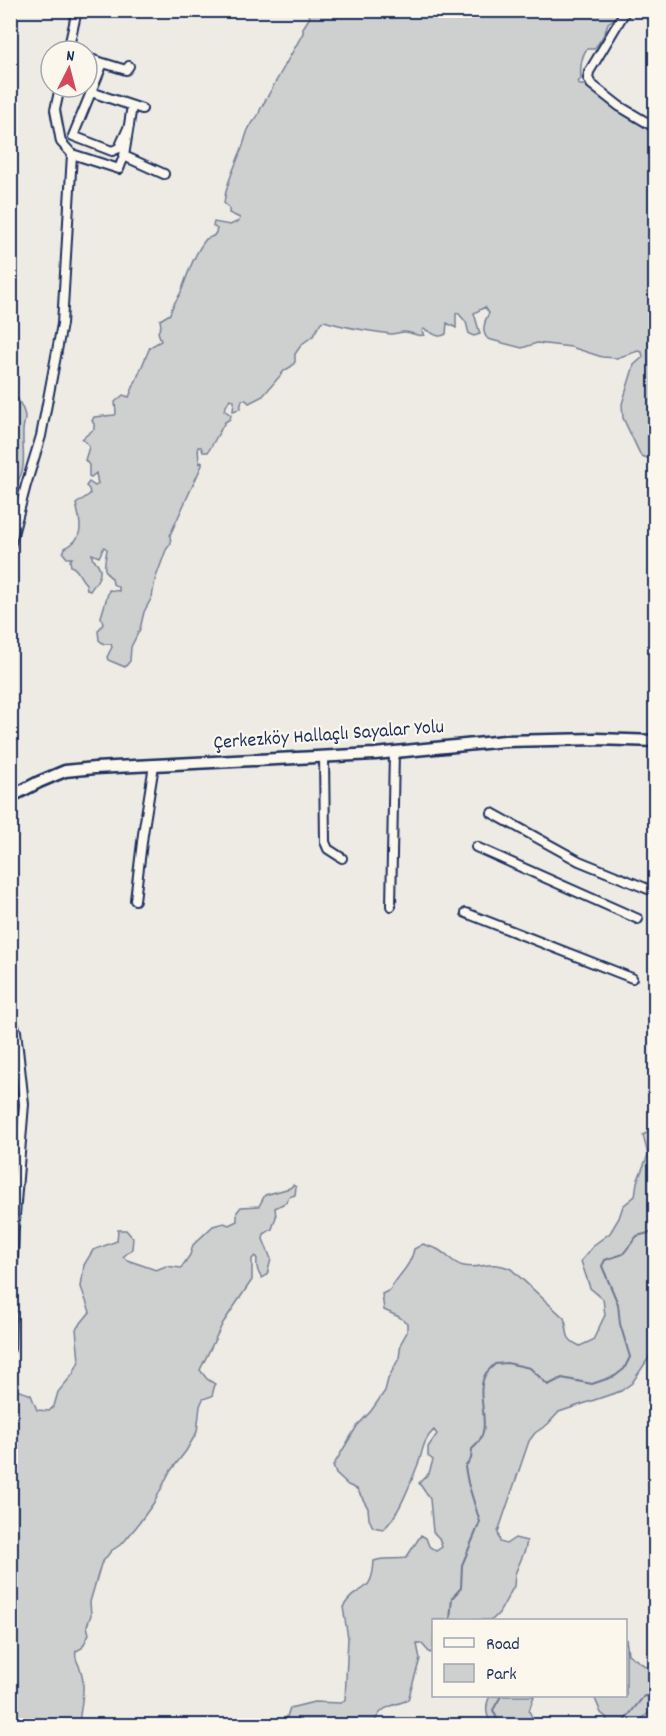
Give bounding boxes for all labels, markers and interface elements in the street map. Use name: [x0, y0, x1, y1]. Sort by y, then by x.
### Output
north arrow: [39, 39, 99, 99]
text: N: [65, 45, 76, 68]
street label: Çerkezköy Hallaçlı Sayalar Yolu: [213, 714, 445, 758]
legend: [432, 1619, 627, 1697]
text: Road: [486, 1633, 520, 1658]
text: Park: [486, 1663, 517, 1688]

